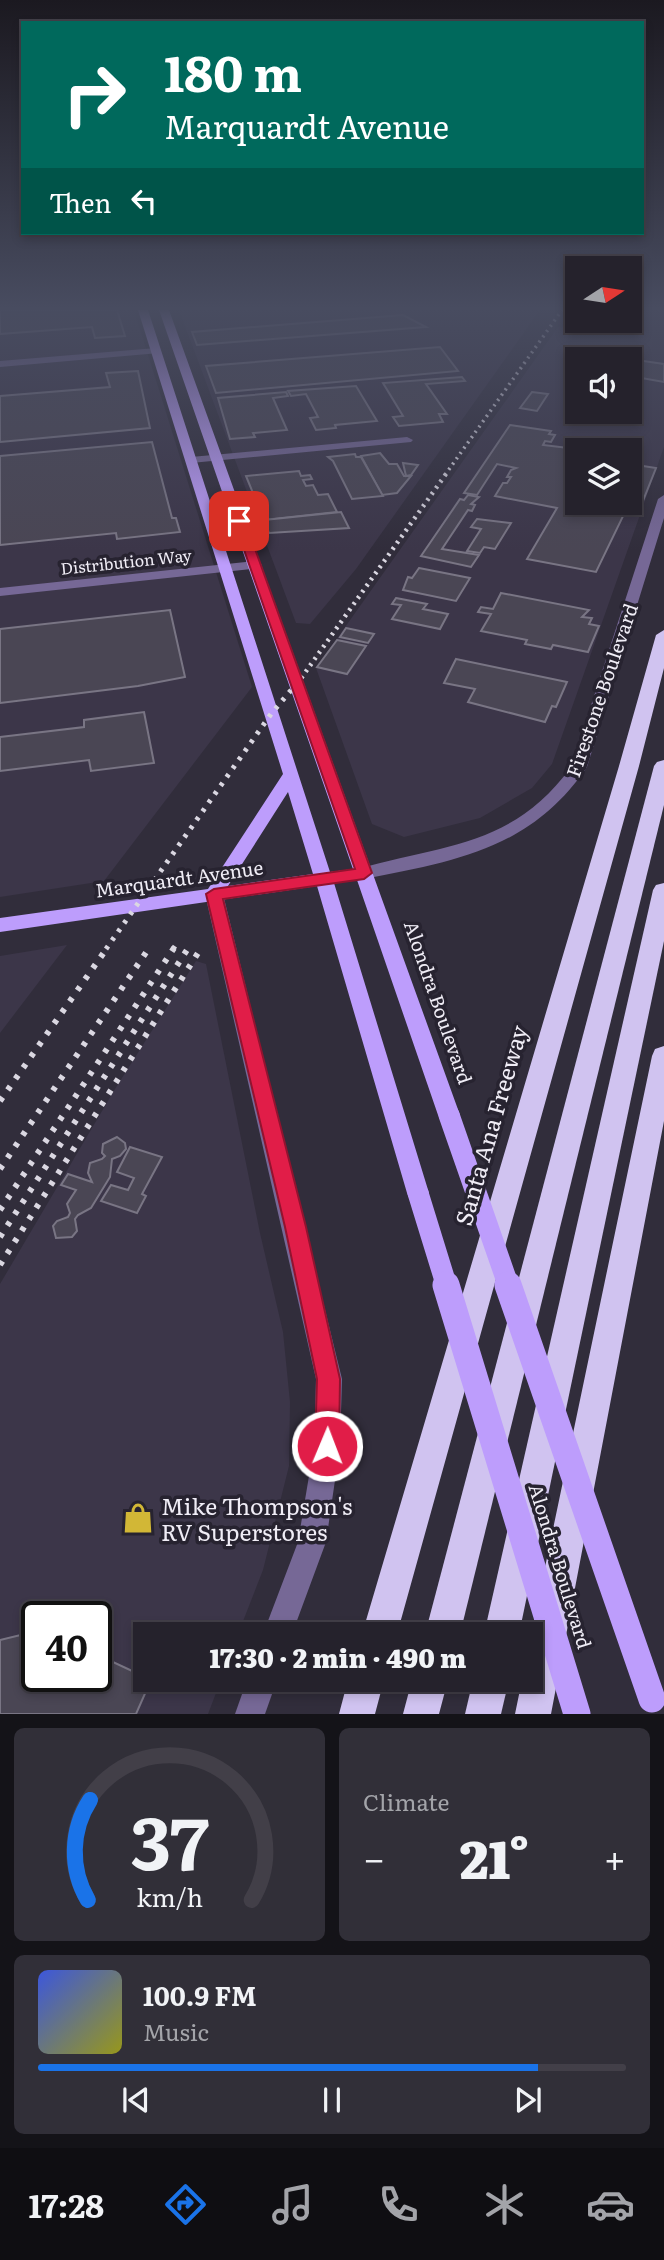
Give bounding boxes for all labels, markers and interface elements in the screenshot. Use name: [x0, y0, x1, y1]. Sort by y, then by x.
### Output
text: 180 m: [164, 34, 302, 107]
icon: right: [49, 49, 140, 140]
text: Marquardt Avenue: [164, 101, 449, 149]
text: Then: [49, 182, 111, 221]
icon: left: [125, 182, 163, 220]
north arrow: [565, 256, 642, 332]
map controls: [565, 256, 642, 515]
button: sound: [565, 347, 642, 424]
button: layers: [565, 438, 642, 515]
pin: [209, 491, 269, 551]
icon: arrive: [220, 502, 258, 540]
street label: Distribution Way: [59, 542, 193, 580]
street label: Firestone Boulevard: [558, 599, 644, 781]
street label: Marquardt Avenue: [93, 852, 265, 904]
street label: Alondra Boulevard: [398, 917, 480, 1088]
street label: Santa Ana Freeway: [445, 1020, 535, 1229]
position arrow: [290, 1409, 364, 1483]
street label: Alondra Boulevard: [523, 1480, 599, 1652]
place label: Mike Thompson's RV Superstores: [161, 1488, 352, 1548]
shop icon: Mike Thompson's RV Superstores: [121, 1501, 155, 1535]
speed limit sign: 40: [21, 1601, 112, 1692]
text: 17:30 · 2 min · 490 m: [210, 1637, 466, 1676]
text: Climate: [363, 1784, 449, 1818]
text: 37: [130, 1785, 209, 1893]
text: 21°: [460, 1818, 529, 1895]
text: −: [363, 1828, 385, 1885]
text: +: [604, 1828, 626, 1885]
text: km/h: [136, 1878, 203, 1915]
text: 100.9 FM: [143, 1975, 257, 2014]
text: Music: [143, 2014, 209, 2048]
icon: previous: [117, 2081, 155, 2119]
icon: pause: [313, 2081, 351, 2119]
icon: next: [509, 2081, 547, 2119]
text: 17:28: [29, 2180, 104, 2228]
icon: directions: [161, 2180, 210, 2229]
icon: music: [268, 2180, 317, 2229]
icon: phone: [374, 2180, 423, 2229]
icon: climate: [480, 2180, 529, 2229]
icon: car: [586, 2180, 635, 2229]

